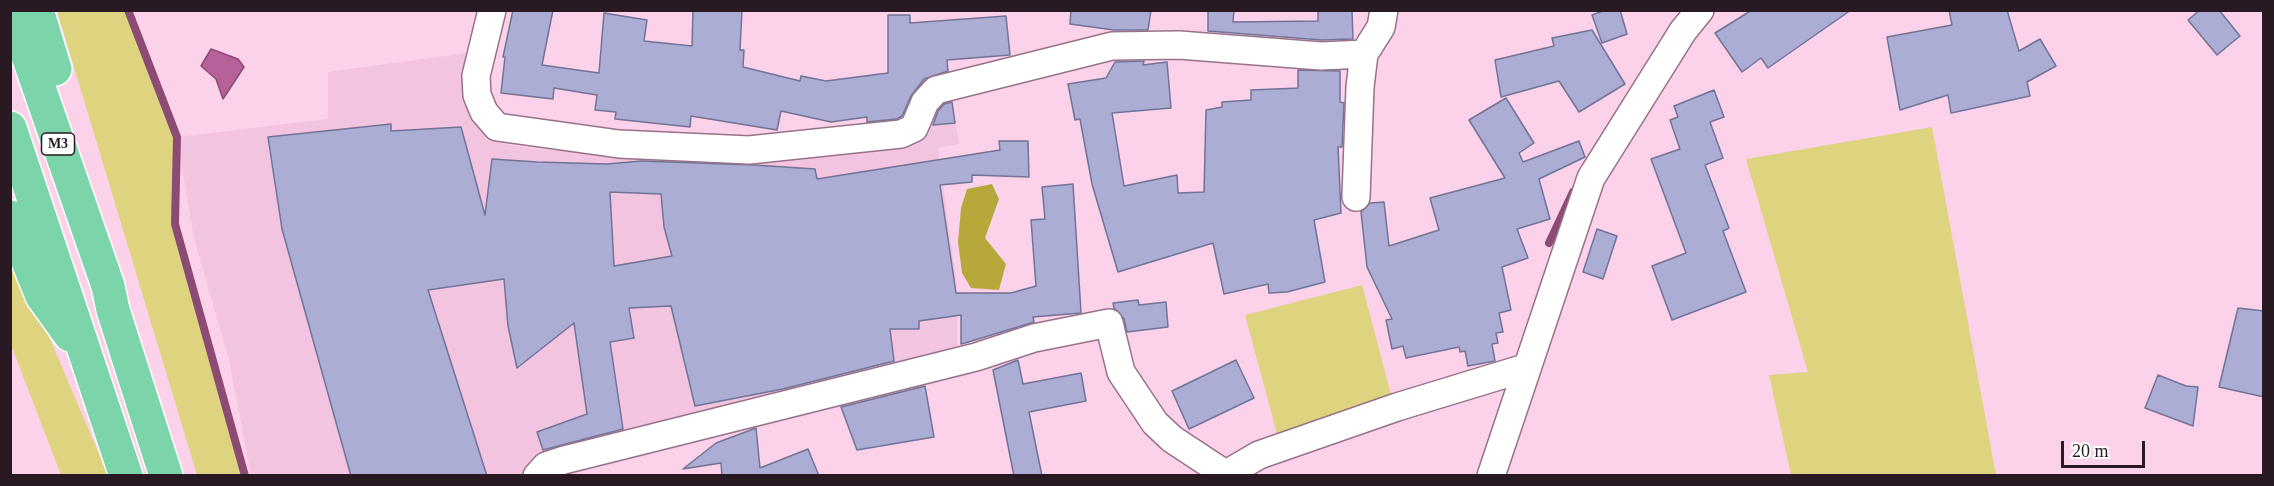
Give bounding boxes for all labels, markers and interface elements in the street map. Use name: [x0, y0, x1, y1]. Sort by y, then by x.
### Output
road number: M3: [42, 133, 74, 155]
scale bar: [2064, 429, 2148, 467]
text: 20 m: [2072, 441, 2109, 461]

